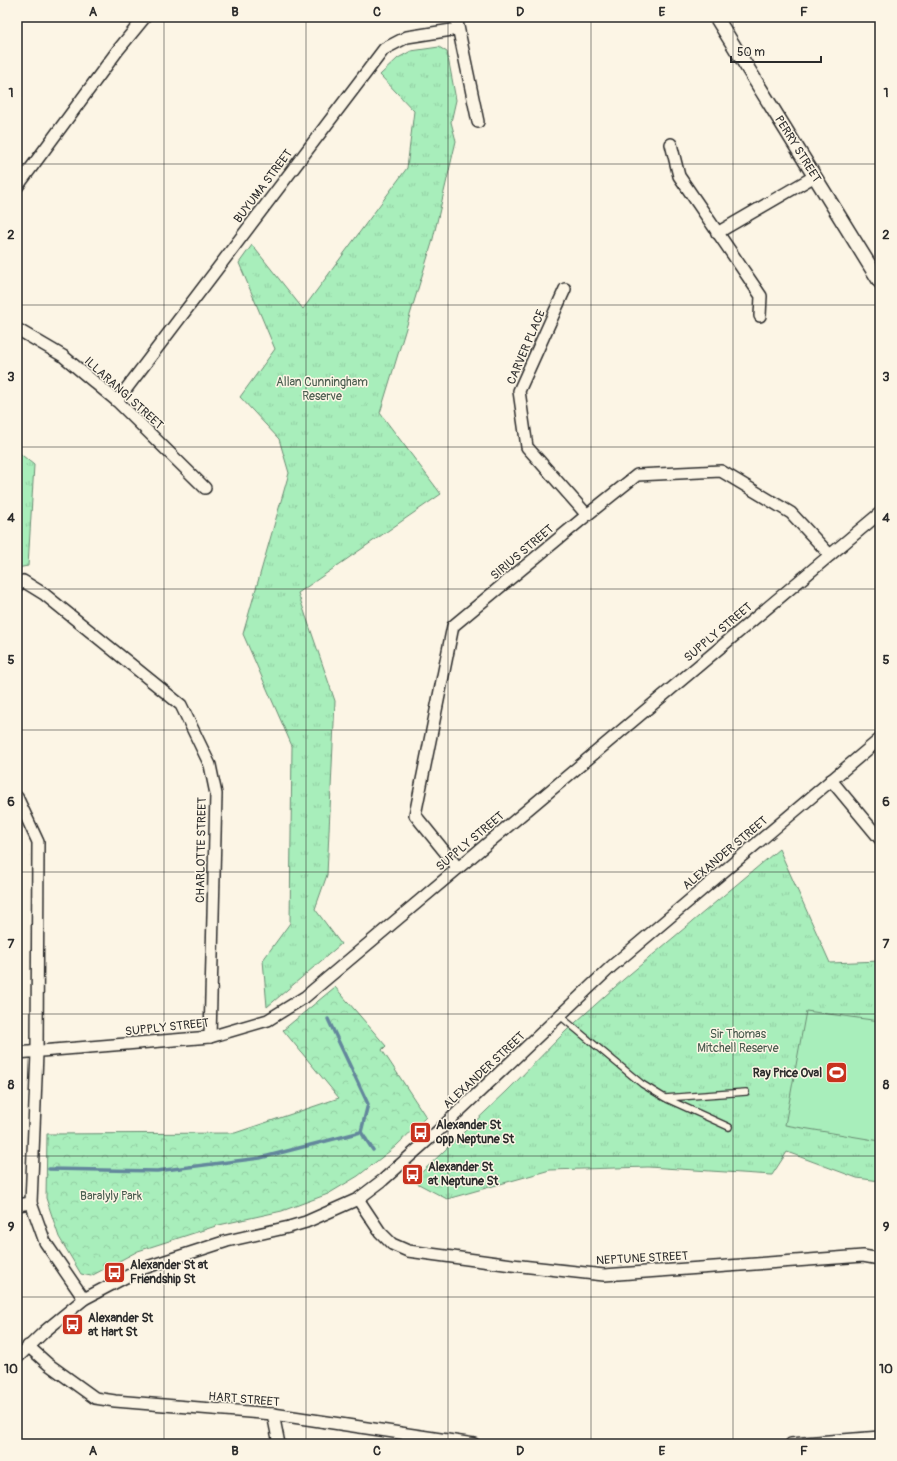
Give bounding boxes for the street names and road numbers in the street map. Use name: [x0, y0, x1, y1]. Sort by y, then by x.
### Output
street label: PERRY STREET: [771, 113, 824, 186]
street label: BUYUMA STREET: [231, 146, 296, 226]
street label: CARVER PLACE: [504, 307, 549, 387]
street label: ILLARANGI STREET: [81, 354, 167, 433]
street label: SIRIUS STREET: [488, 521, 557, 583]
street label: SUPPLY STREET: [681, 599, 756, 665]
street label: CHARLOTTE STREET: [193, 797, 210, 903]
street label: SUPPLY STREET: [433, 808, 508, 874]
street label: ALEXANDER STREET: [680, 813, 771, 893]
street label: SUPPLY STREET: [124, 1016, 210, 1039]
street label: ALEXANDER STREET: [440, 1028, 529, 1112]
street label: NEPTUNE STREET: [596, 1249, 689, 1268]
street label: HART STREET: [208, 1389, 280, 1410]

